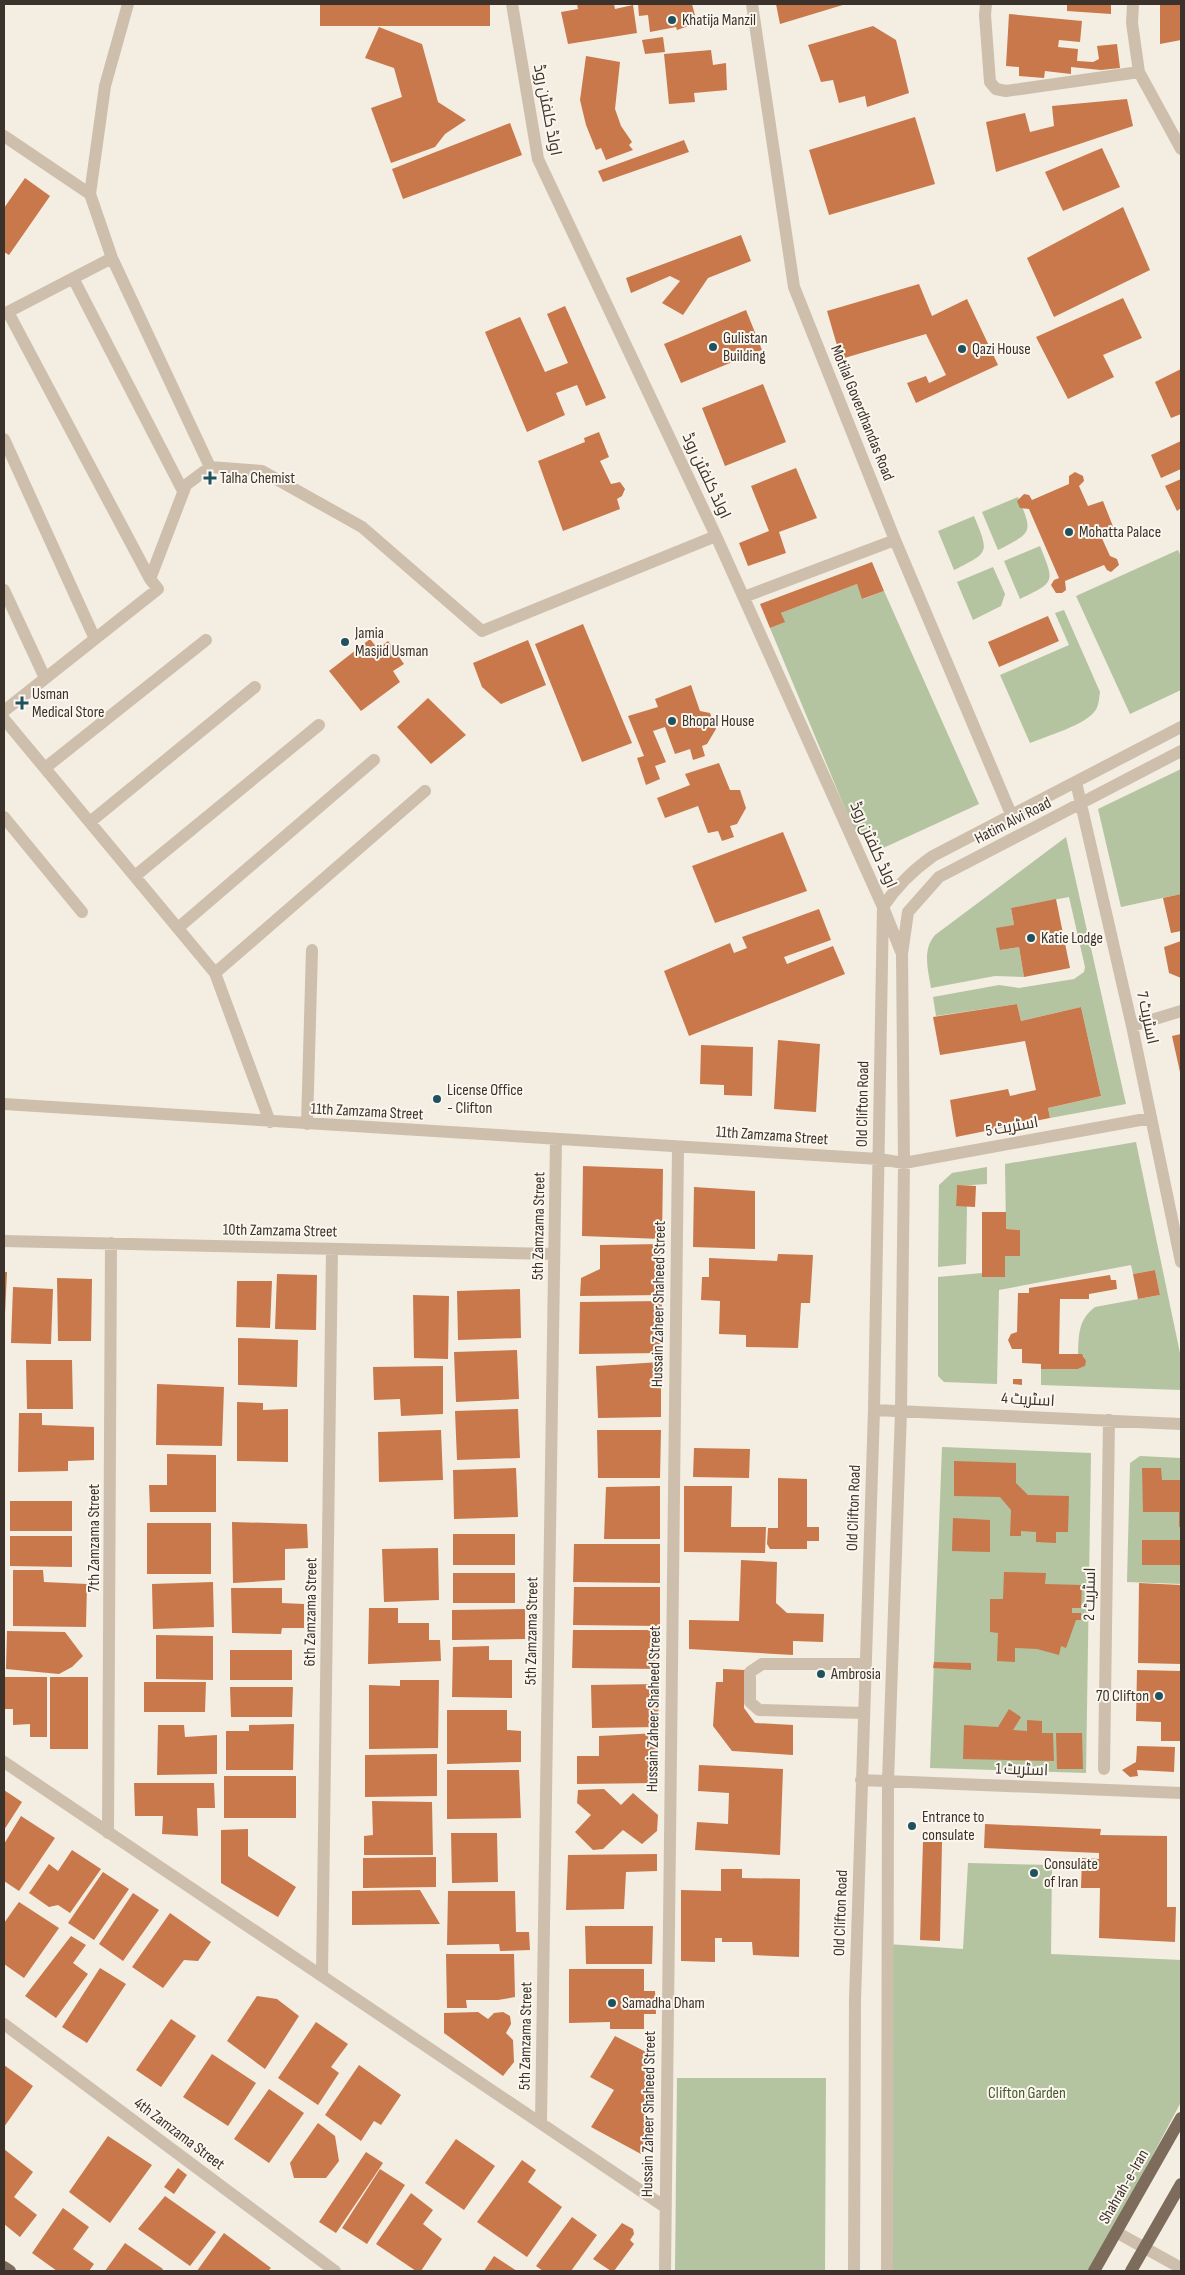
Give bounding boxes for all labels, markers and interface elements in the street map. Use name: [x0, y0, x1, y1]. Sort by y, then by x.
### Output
place label: Khatija Manzil: [682, 11, 756, 30]
marker: Khatija Manzil: [666, 14, 678, 26]
street label: اولڈ کلفٹن روڈ: [529, 63, 565, 157]
place label: Gulistan Building: [723, 329, 768, 366]
place label: Qazi House: [972, 340, 1031, 359]
marker: Gulistan Building: [707, 341, 719, 353]
street label: Motilal Goverdhandas Road: [826, 343, 898, 483]
marker: Qazi House: [956, 343, 968, 355]
street label: اولڈ کلفٹن روڈ: [678, 430, 734, 522]
place label: Talha Chemist: [220, 469, 295, 488]
marker: Talha Chemist: [204, 472, 216, 484]
place label: Mohatta Palace: [1079, 523, 1161, 542]
marker: Mohatta Palace: [1063, 526, 1075, 538]
place label: Jamia Masjid Usman: [354, 624, 428, 661]
marker: Jamia Masjid Usman: [339, 636, 351, 648]
place label: Usman Medical Store: [32, 685, 104, 722]
marker: Usman Medical Store: [16, 697, 28, 709]
place label: Bhopal House: [682, 712, 755, 731]
marker: Bhopal House: [666, 715, 678, 727]
street label: Hatim Alvi Road: [972, 794, 1054, 848]
street label: اولڈ کلفٹن روڈ: [845, 799, 901, 891]
place label: Katie Lodge: [1041, 929, 1103, 948]
marker: Katie Lodge: [1025, 932, 1037, 944]
street label: اسٹریٹ 7: [1132, 990, 1162, 1046]
street label: Old Clifton Road: [853, 1061, 873, 1147]
place label: License Office - Clifton: [447, 1081, 523, 1118]
marker: License Office - Clifton: [431, 1093, 443, 1105]
street label: 11th Zamzama Street: [310, 1100, 424, 1124]
street label: اسٹریٹ 5: [984, 1113, 1040, 1141]
street label: 11th Zamzama Street: [715, 1123, 829, 1149]
street label: 5th Zamzama Street: [529, 1172, 549, 1280]
street label: Hussain Zaheer Shaheed Street: [648, 1220, 670, 1387]
street label: 10th Zamzama Street: [223, 1221, 338, 1242]
street label: اسٹریٹ 4: [1001, 1389, 1055, 1411]
street label: Old Clifton Road: [843, 1465, 865, 1551]
street label: 7th Zamzama Street: [85, 1484, 104, 1592]
street label: 6th Zamzama Street: [301, 1557, 321, 1667]
street label: اسٹریٹ 2: [1080, 1567, 1100, 1621]
street label: 5th Zamzama Street: [522, 1577, 542, 1685]
street label: Hussain Zaheer Shaheed Street: [643, 1625, 665, 1792]
place label: Ambrosia: [830, 1665, 881, 1684]
marker: Ambrosia: [815, 1668, 827, 1680]
place label: 70 Clifton: [1096, 1687, 1149, 1706]
marker: 70 Clifton: [1153, 1690, 1165, 1702]
street label: اسٹریٹ 1: [995, 1760, 1049, 1780]
place label: Entrance to consulate: [922, 1808, 984, 1845]
marker: Entrance to consulate: [906, 1820, 918, 1832]
place label: Consulate of Iran: [1044, 1855, 1098, 1892]
marker: Consulate of Iran: [1028, 1867, 1040, 1879]
street label: Old Clifton Road: [830, 1870, 852, 1956]
street label: 5th Zamzama Street: [516, 1982, 536, 2090]
place label: Samadha Dham: [622, 1994, 705, 2013]
marker: Samadha Dham: [606, 1997, 618, 2009]
street label: Hussain Zaheer Shaheed Street: [638, 2030, 660, 2197]
park label: Clifton Garden: [988, 2084, 1066, 2103]
street label: 4th Zamzama Street: [130, 2094, 228, 2174]
street label: Shahrah-e-Iran: [1095, 2146, 1153, 2228]

